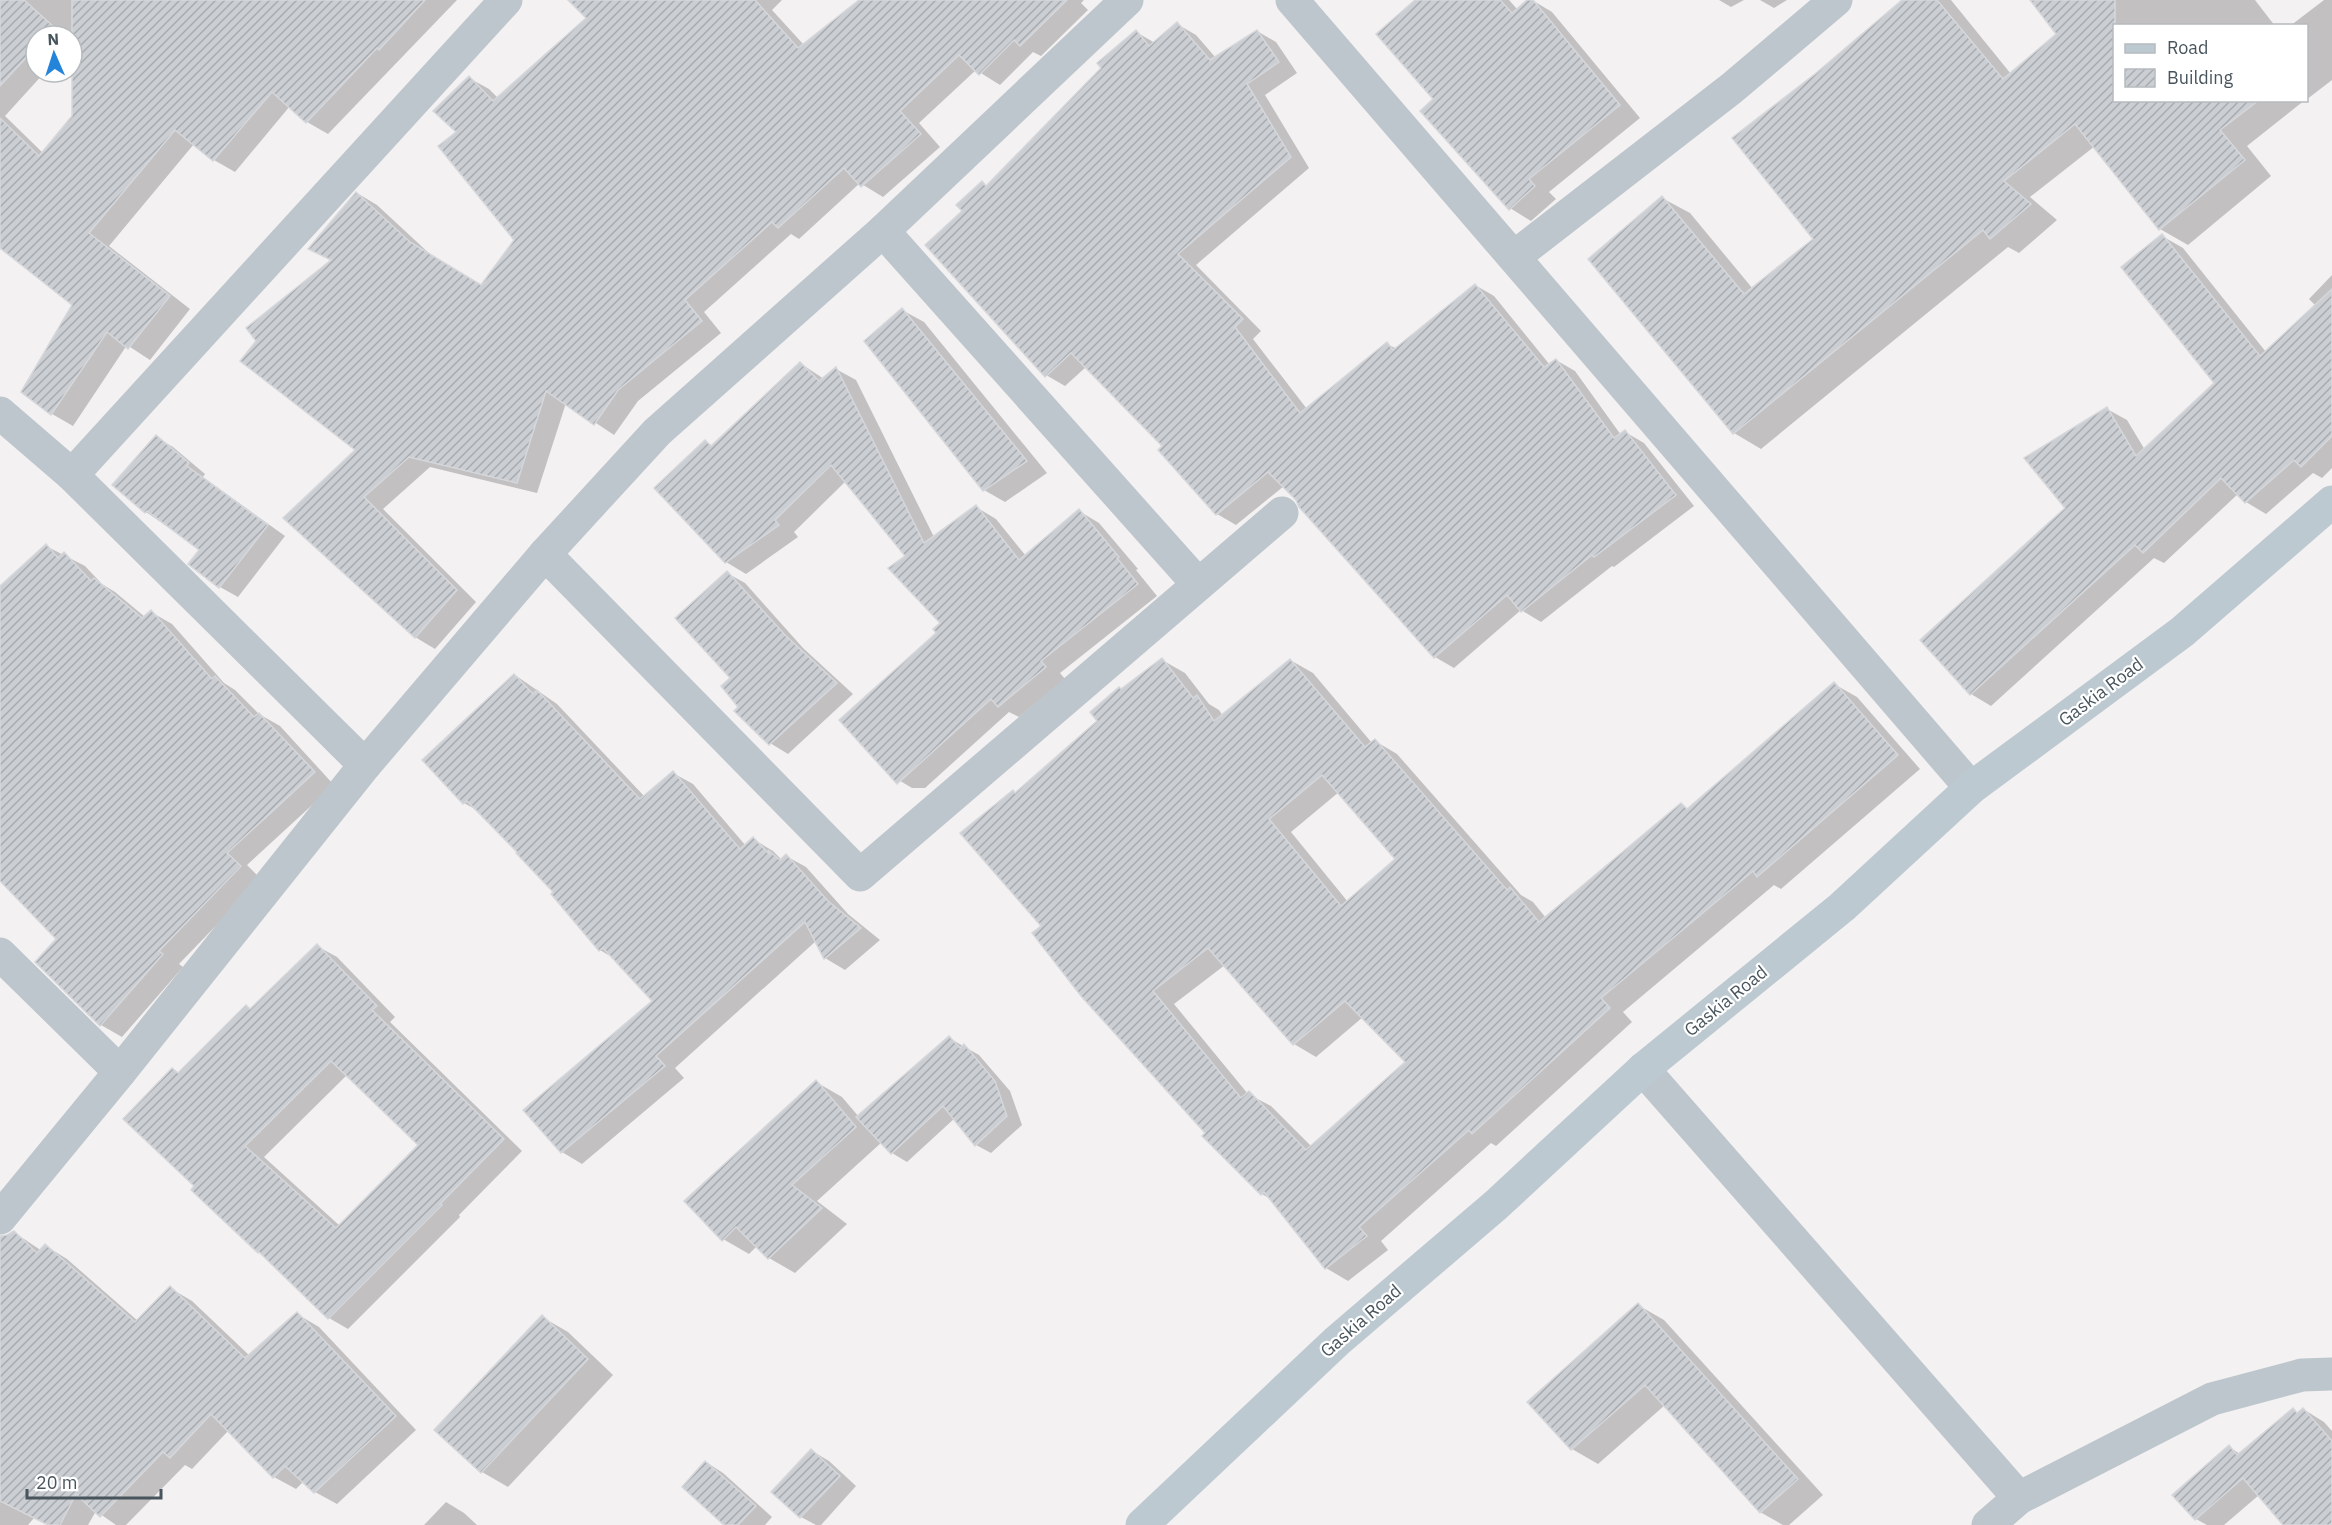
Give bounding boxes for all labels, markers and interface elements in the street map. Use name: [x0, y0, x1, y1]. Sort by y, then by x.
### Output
north arrow: [24, 24, 84, 84]
legend: [2113, 24, 2308, 102]
text: N: [47, 29, 60, 49]
text: Road: [2167, 36, 2208, 59]
text: Building: [2167, 66, 2234, 89]
street label: Gaskia Road: [2054, 652, 2148, 731]
street label: Gaskia Road: [1680, 960, 1772, 1041]
street label: Gaskia Road: [1315, 1279, 1406, 1362]
scale bar: [27, 1462, 160, 1500]
text: 20 m: [36, 1471, 78, 1494]

